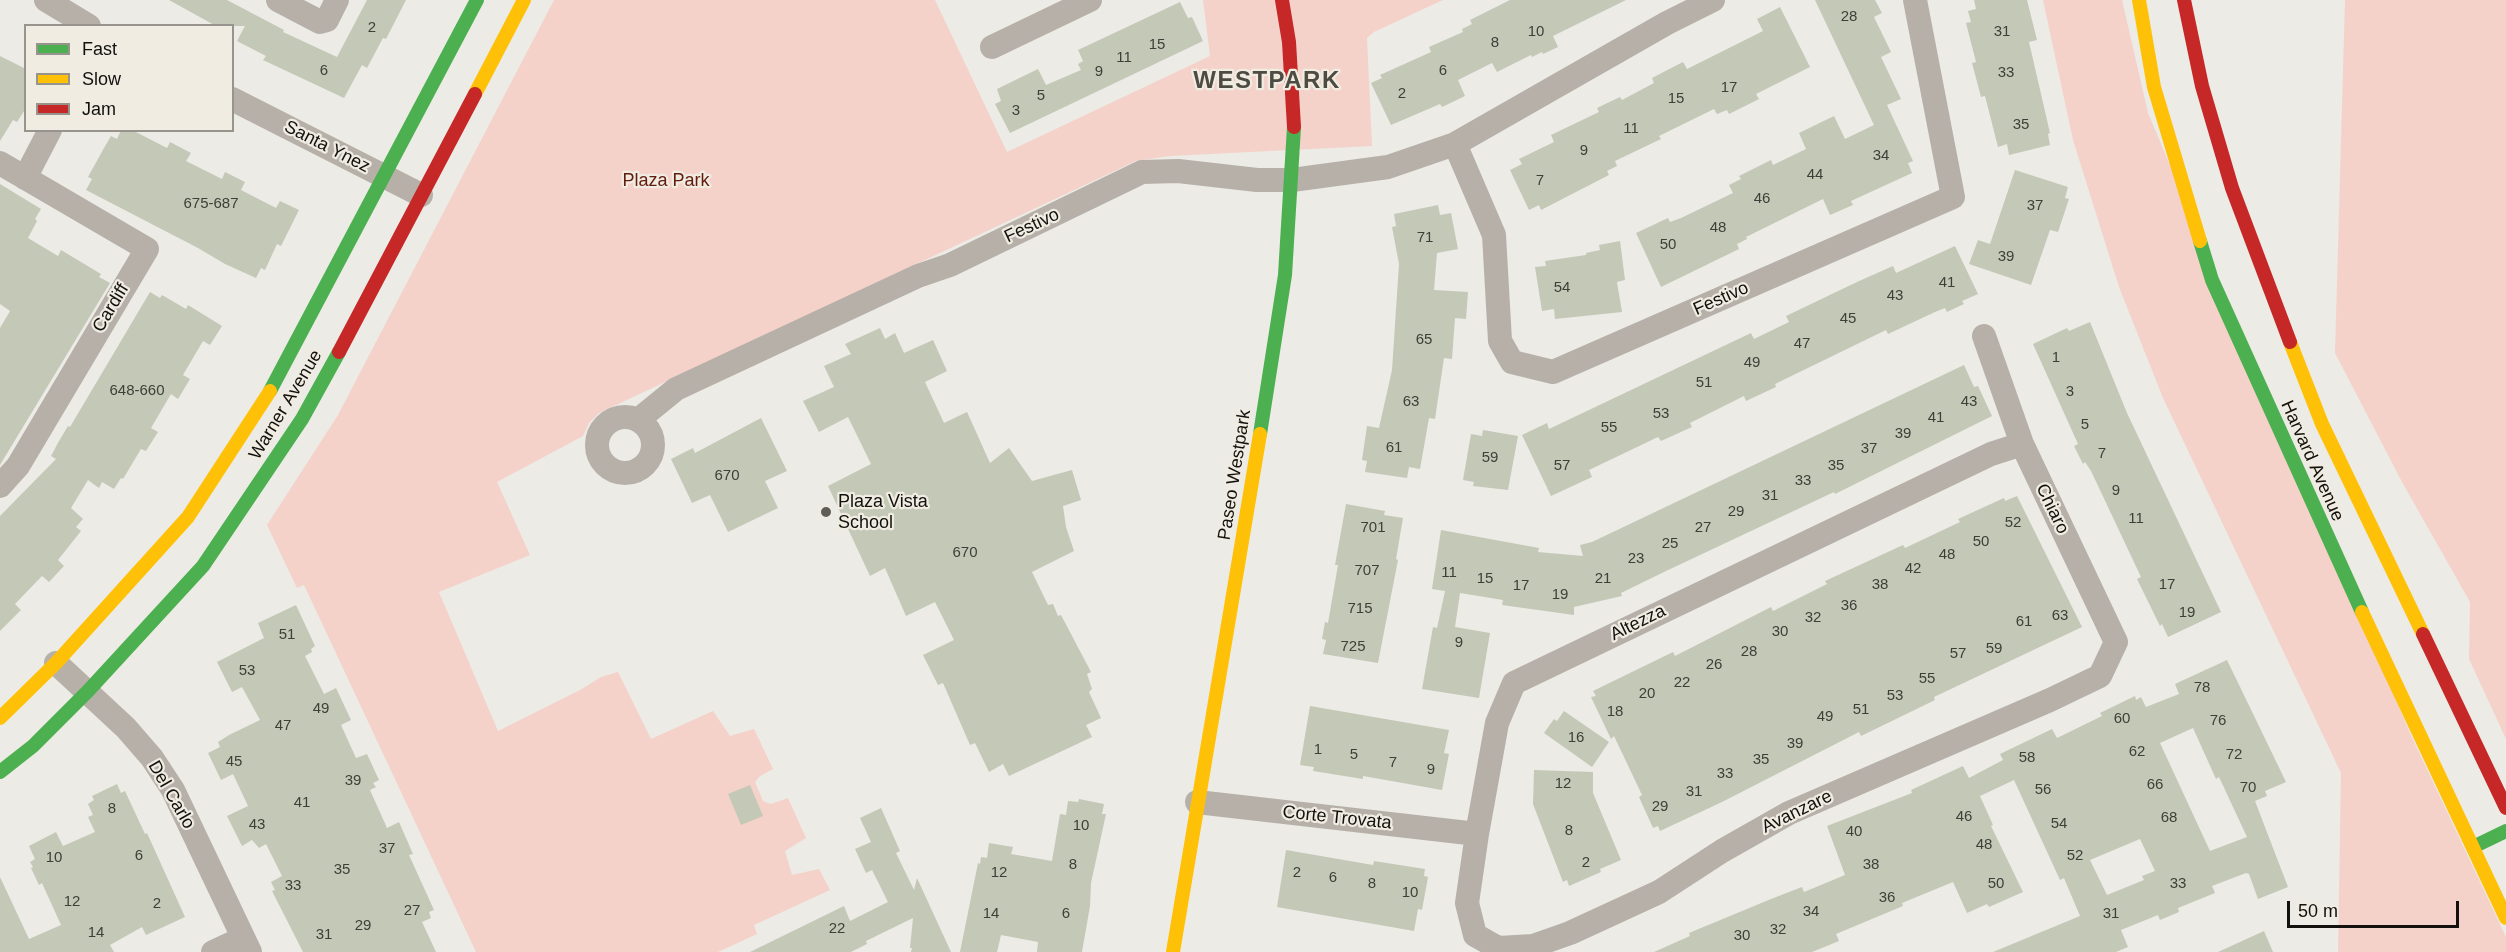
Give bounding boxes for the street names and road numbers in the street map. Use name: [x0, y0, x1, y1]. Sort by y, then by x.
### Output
street label: Santa Ynez: [281, 116, 373, 178]
street label: Festivo: [1001, 204, 1063, 248]
street label: Festivo: [1690, 277, 1752, 321]
street label: Cardiff: [88, 280, 134, 336]
street label: Warner Avenue: [245, 346, 327, 464]
street label: Harvard Avenue: [2276, 397, 2348, 525]
street label: Paseo Westpark: [1214, 408, 1256, 542]
street label: Chiaro: [2031, 480, 2073, 538]
street label: Altezza: [1607, 600, 1669, 646]
street label: Del Carlo: [143, 757, 199, 833]
street label: Avanzare: [1758, 786, 1836, 838]
street label: Corte Trovata: [1281, 802, 1393, 834]

